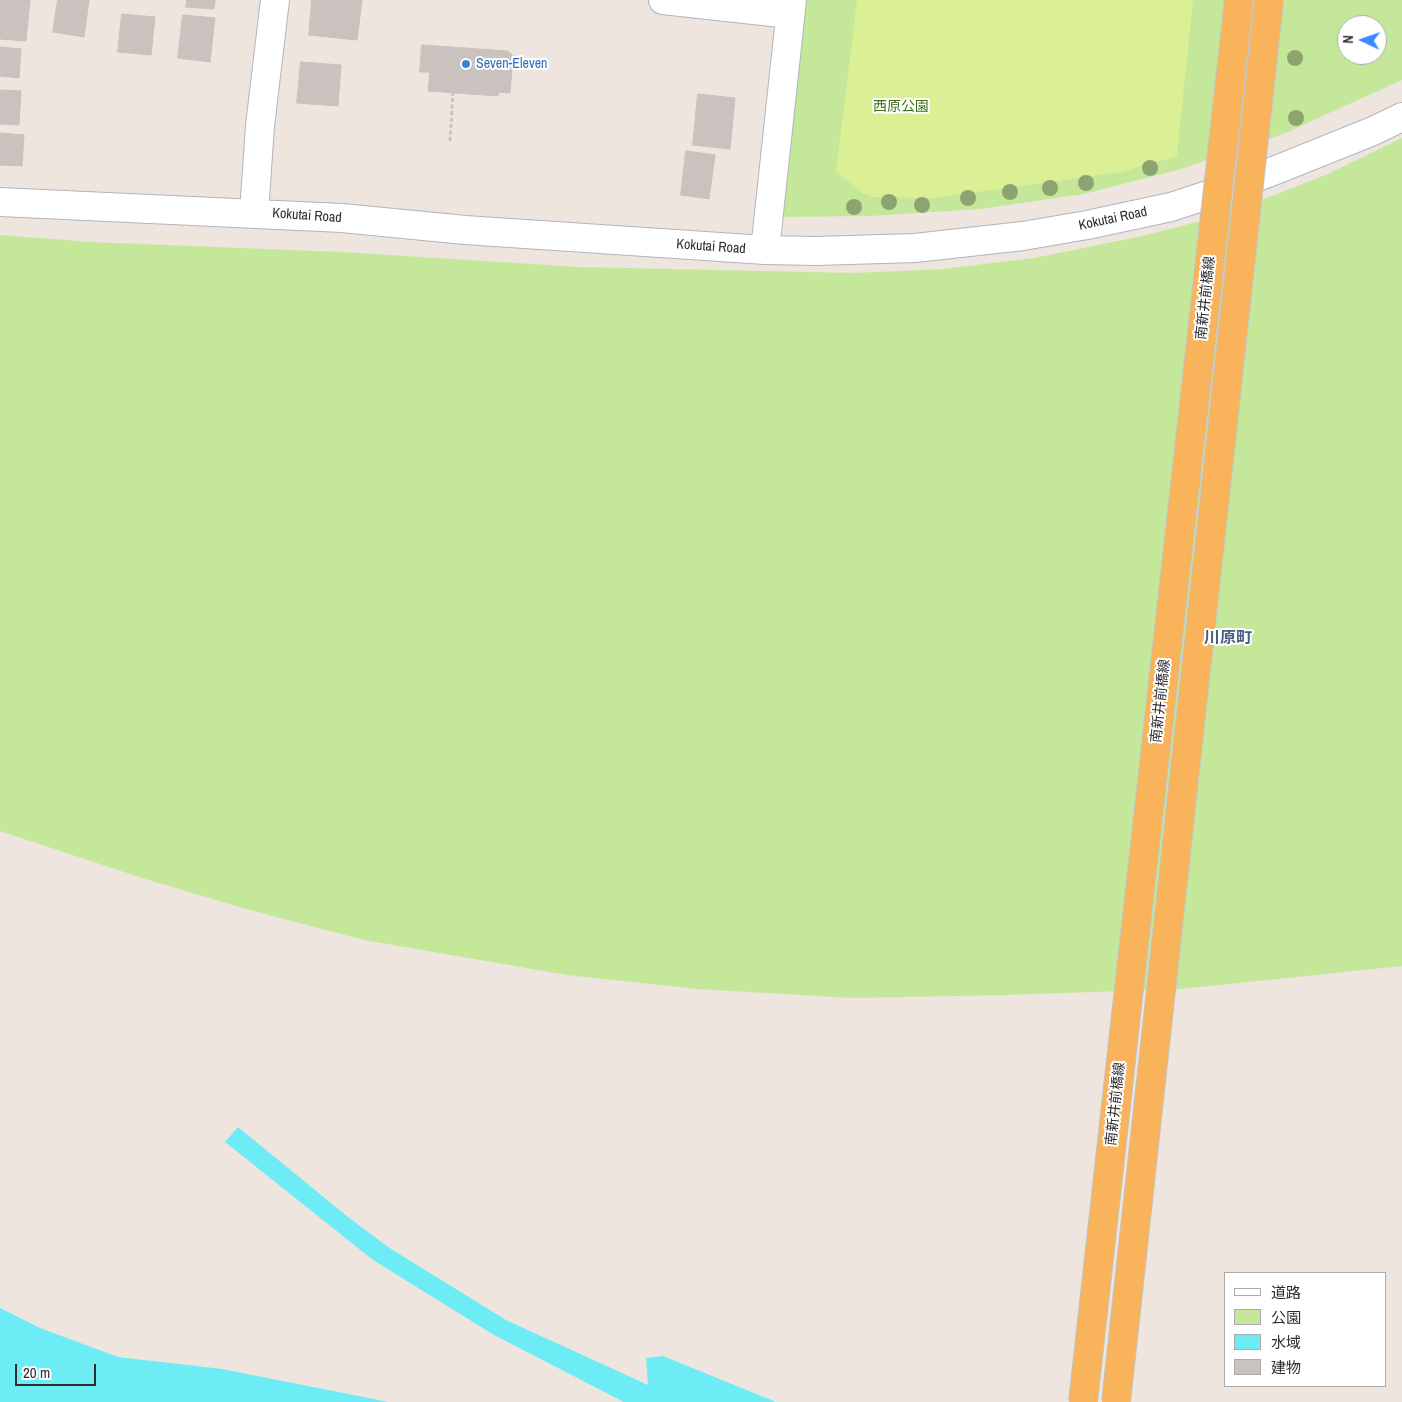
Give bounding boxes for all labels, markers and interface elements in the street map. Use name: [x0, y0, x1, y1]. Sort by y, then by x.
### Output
north arrow: [1337, 15, 1387, 65]
text: N: [1339, 35, 1357, 44]
place label: Seven-Eleven: [476, 56, 547, 72]
marker: Seven-Eleven: [460, 58, 472, 70]
park label: 西原公園: [873, 99, 929, 115]
street label: Kokutai Road: [1077, 204, 1149, 234]
street label: Kokutai Road: [272, 205, 342, 227]
street label: Kokutai Road: [676, 236, 746, 258]
street label: 南新井前橋線: [1193, 255, 1219, 341]
district label: 川原町: [1204, 629, 1252, 649]
street label: 南新井前橋線: [1148, 658, 1174, 744]
street label: 南新井前橋線: [1103, 1061, 1129, 1147]
legend: [1224, 1272, 1387, 1387]
text: 道路: [1271, 1282, 1301, 1303]
text: 公園: [1271, 1307, 1301, 1328]
text: 水域: [1271, 1332, 1301, 1353]
scale bar: [18, 1354, 99, 1386]
text: 建物: [1271, 1357, 1301, 1378]
text: 20 m: [23, 1362, 50, 1383]

